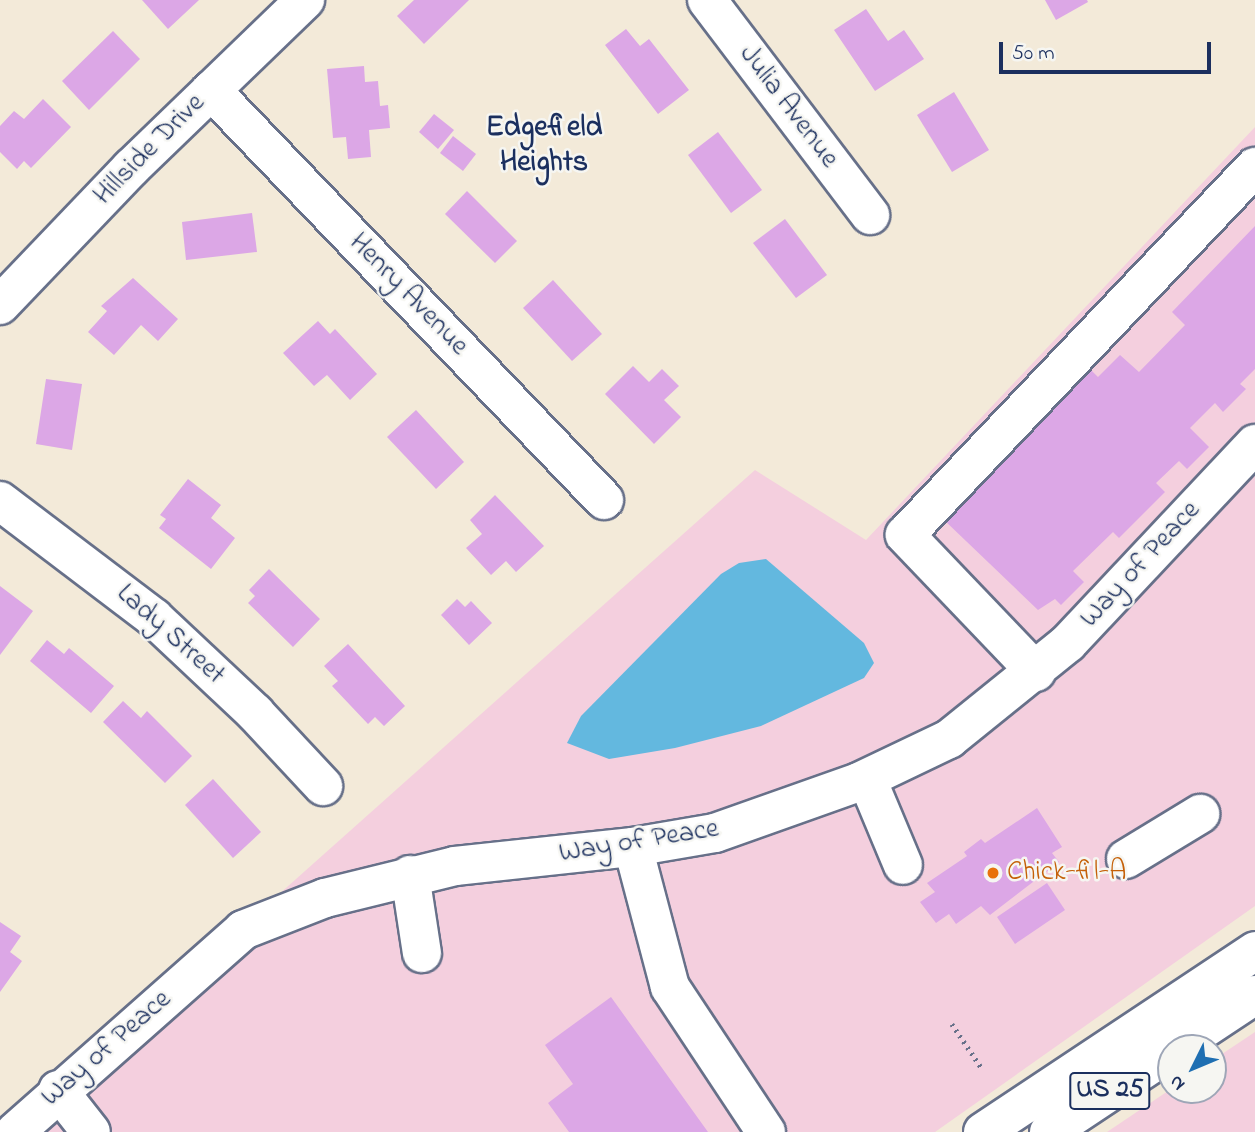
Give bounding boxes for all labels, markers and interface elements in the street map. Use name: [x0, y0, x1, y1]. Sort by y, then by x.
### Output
scale bar: [1003, 28, 1215, 72]
street label: Julia Avenue: [731, 39, 845, 175]
text: 50 m: [1012, 39, 1055, 69]
street label: Hillside Drive: [87, 87, 213, 213]
district label: Edgefield Heights: [486, 110, 602, 180]
street label: Henry Avenue: [341, 227, 475, 363]
street label: Way of Peace: [1074, 495, 1208, 635]
street label: Lady Street: [109, 578, 231, 692]
street label: Way of Peace: [557, 813, 721, 871]
place label: Chick-fil-A: [1007, 856, 1126, 890]
marker: Chick-fil-A: [985, 865, 1001, 881]
street label: Way of Peace: [35, 983, 179, 1115]
north arrow: [1157, 1034, 1227, 1104]
road number: US 25: [1068, 1068, 1152, 1114]
text: N: [1163, 1068, 1192, 1096]

